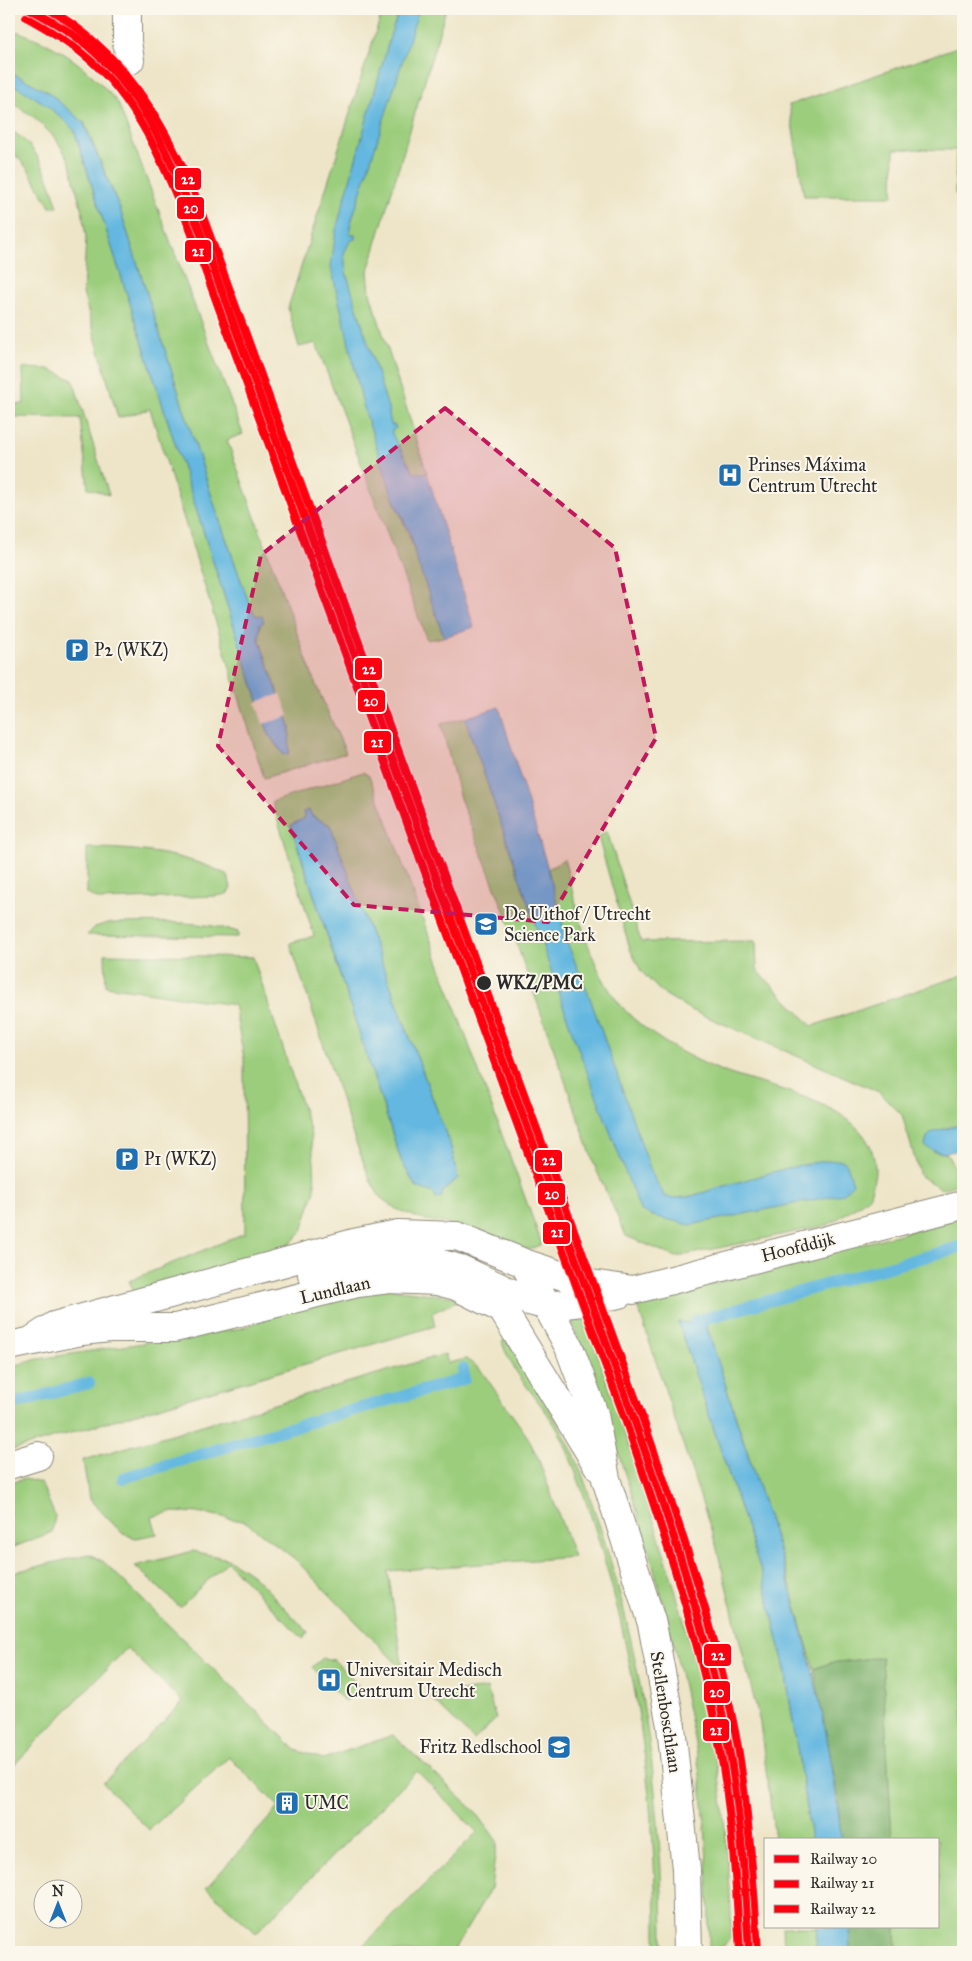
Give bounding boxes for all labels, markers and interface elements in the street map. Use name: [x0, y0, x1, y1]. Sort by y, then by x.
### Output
line badge: 22: [174, 167, 202, 191]
text: 22: [181, 171, 196, 188]
line badge: 20: [176, 196, 205, 220]
text: 20: [183, 200, 199, 217]
line badge: 21: [184, 239, 212, 263]
text: 21: [192, 243, 205, 260]
place label: Prinses Máxima Centrum Utrecht: [748, 454, 878, 497]
hospital icon: Prinses Máxima Centrum Utrecht: [717, 462, 743, 488]
parking icon: P2 (WKZ): [64, 637, 90, 663]
place label: P2 (WKZ): [94, 639, 168, 662]
line badge: 22: [354, 657, 383, 681]
text: 22: [362, 661, 377, 678]
line badge: 20: [357, 689, 386, 713]
text: 20: [363, 693, 379, 710]
line badge: 21: [363, 730, 392, 754]
text: 21: [371, 734, 384, 751]
place label: De Uithof / Utrecht Science Park: [504, 903, 652, 946]
school or university icon: De Uithof / Utrecht Science Park: [473, 911, 499, 937]
place label: WKZ/PMC: [496, 972, 583, 994]
marker: WKZ/PMC: [475, 974, 493, 992]
parking icon: P1 (WKZ): [114, 1146, 140, 1172]
place label: P1 (WKZ): [144, 1148, 217, 1171]
line badge: 22: [534, 1149, 563, 1173]
text: 22: [542, 1152, 557, 1169]
line badge: 20: [537, 1182, 566, 1206]
text: 20: [544, 1186, 560, 1203]
line badge: 21: [542, 1221, 571, 1245]
text: 21: [551, 1224, 564, 1241]
street label: Hoofddijk: [759, 1227, 838, 1267]
street label: Lundlaan: [298, 1271, 373, 1309]
line badge: 22: [703, 1643, 732, 1667]
text: 22: [711, 1647, 726, 1664]
street label: Stellenboschlaan: [646, 1650, 687, 1775]
place label: Universitair Medisch Centrum Utrecht: [346, 1659, 502, 1702]
hospital icon: Universitair Medisch Centrum Utrecht: [316, 1667, 342, 1693]
line badge: 20: [703, 1680, 731, 1704]
text: 20: [709, 1684, 725, 1701]
line badge: 21: [702, 1718, 730, 1742]
text: 21: [710, 1722, 723, 1739]
school or university icon: Fritz Redlschool: [546, 1734, 572, 1760]
place label: Fritz Redlschool: [419, 1736, 542, 1758]
building icon: UMC: [274, 1790, 300, 1816]
place label: UMC: [304, 1792, 349, 1814]
legend: [764, 1838, 940, 1928]
text: Railway 20: [810, 1850, 877, 1868]
text: Railway 21: [810, 1874, 875, 1892]
north arrow: [32, 1878, 82, 1928]
text: N: [52, 1883, 64, 1900]
text: Railway 22: [810, 1900, 876, 1918]

